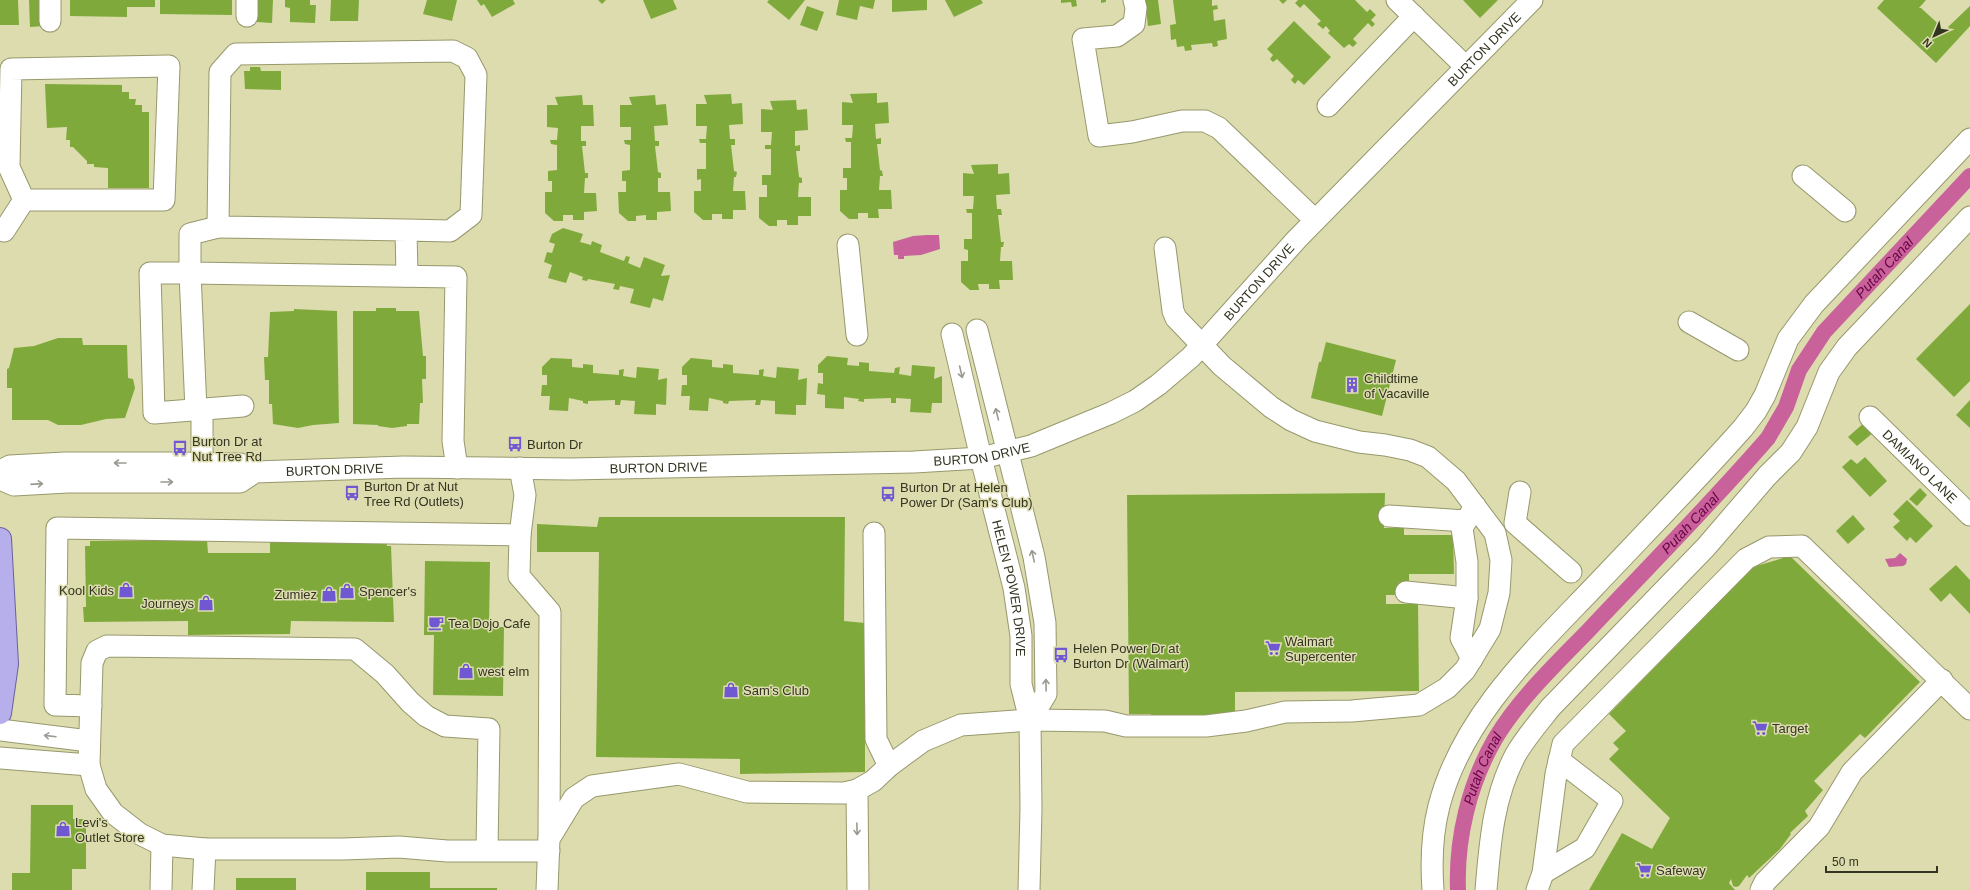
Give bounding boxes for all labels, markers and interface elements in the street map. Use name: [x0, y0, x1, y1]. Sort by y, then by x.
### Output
street label: BURTON DRIVE: [1444, 8, 1524, 89]
north arrow: [1914, 16, 1954, 56]
text: N: [1920, 36, 1934, 50]
water label: Putah Canal: [1852, 233, 1917, 301]
street label: BURTON DRIVE: [1220, 240, 1297, 323]
one-way arrow: [957, 365, 965, 378]
place label: Childtime of Vacaville: [1364, 371, 1430, 401]
building icon: Childtime of Vacaville: [1343, 376, 1361, 394]
one-way arrow: [993, 408, 1000, 421]
street label: DAMIANO LANE: [1880, 426, 1961, 506]
place label: Burton Dr at Nut Tree Rd: [192, 434, 262, 464]
bus stop icon: Burton Dr: [506, 435, 524, 453]
place label: Burton Dr: [527, 437, 583, 452]
bus stop icon: Burton Dr at Nut Tree Rd: [171, 439, 189, 457]
street label: BURTON DRIVE: [933, 439, 1032, 468]
one-way arrow: [114, 459, 127, 467]
street label: BURTON DRIVE: [609, 459, 708, 476]
street label: BURTON DRIVE: [285, 460, 384, 478]
one-way arrow: [160, 478, 173, 486]
place label: Burton Dr at Nut Tree Rd (Outlets): [364, 479, 464, 509]
one-way arrow: [31, 480, 44, 487]
place label: Burton Dr at Helen Power Dr (Sam's Club): [900, 480, 1033, 510]
bus stop icon: Burton Dr at Nut Tree Rd (Outlets): [343, 484, 361, 502]
bus stop icon: Burton Dr at Helen Power Dr (Sam's Club): [879, 485, 897, 503]
water label: Putah Canal: [1658, 489, 1723, 557]
street label: HELEN POWER DRIVE: [989, 518, 1029, 657]
one-way arrow: [1029, 550, 1037, 563]
shop icon: Kool Kids: [117, 581, 135, 599]
shop icon: Spencer's: [338, 582, 356, 600]
place label: Kool Kids: [59, 583, 114, 598]
place label: Spencer's: [359, 584, 417, 599]
shop icon: Zumiez: [320, 585, 338, 603]
place label: Zumiez: [274, 587, 317, 602]
shop icon: Journeys: [197, 594, 215, 612]
place label: Journeys: [141, 596, 194, 611]
cafe icon: Tea Dojo Cafe: [427, 614, 445, 632]
place label: Tea Dojo Cafe: [448, 616, 530, 631]
place label: Walmart Supercenter: [1285, 634, 1356, 664]
supermarket icon: Walmart Supercenter: [1264, 639, 1282, 657]
place label: Helen Power Dr at Burton Dr (Walmart): [1073, 641, 1189, 671]
bus stop icon: Helen Power Dr at Burton Dr (Walmart): [1052, 646, 1070, 664]
shop icon: west elm: [457, 662, 475, 680]
place label: west elm: [477, 664, 529, 679]
one-way arrow: [1042, 679, 1050, 692]
shop icon: Sam's Club: [722, 681, 740, 699]
place label: Sam's Club: [743, 683, 809, 698]
supermarket icon: Target: [1751, 719, 1769, 737]
place label: Target: [1772, 721, 1809, 736]
water label: Putah Canal: [1460, 729, 1505, 807]
one-way arrow: [44, 732, 57, 740]
place label: Levi's Outlet Store: [75, 815, 144, 845]
shop icon: Levi's Outlet Store: [54, 820, 72, 838]
one-way arrow: [853, 822, 861, 835]
scale bar: [1826, 848, 1937, 874]
text: 50 m: [1832, 855, 1859, 869]
supermarket icon: Safeway: [1635, 861, 1653, 879]
place label: Safeway: [1656, 863, 1706, 878]

